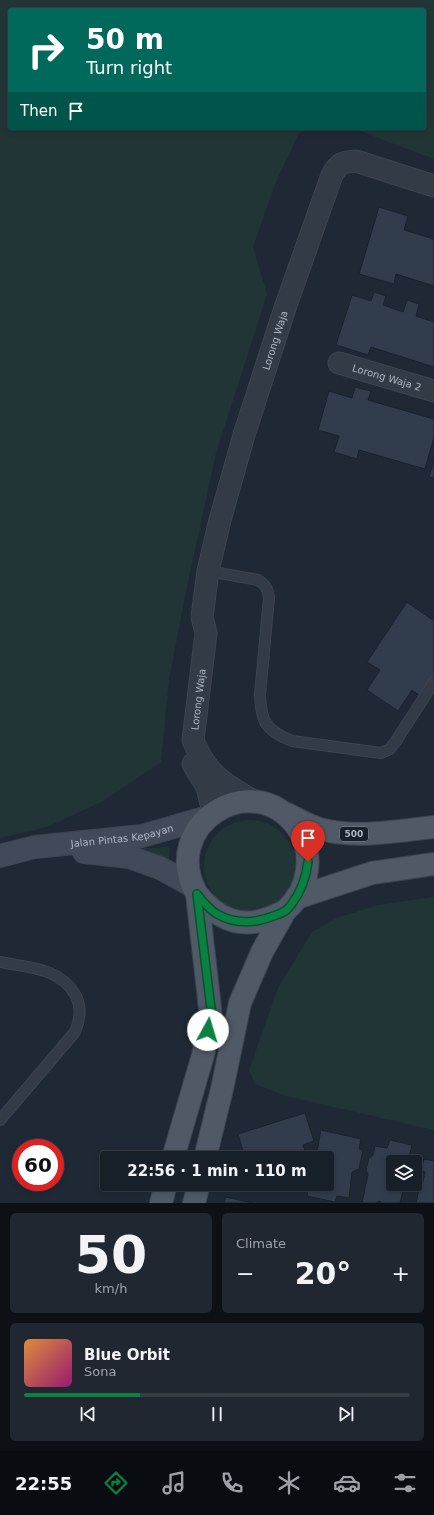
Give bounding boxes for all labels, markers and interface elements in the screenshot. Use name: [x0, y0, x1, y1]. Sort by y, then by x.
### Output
text: 50 m: [86, 23, 164, 56]
icon: right: [20, 24, 72, 76]
text: Turn right: [86, 57, 172, 78]
icon: arrive: [65, 100, 87, 122]
text: Then: [20, 102, 57, 120]
street label: Lorong Waja: [260, 309, 290, 371]
street label: Lorong Waja 2: [351, 362, 423, 393]
street label: Lorong Waja: [189, 668, 208, 731]
pin: [291, 821, 325, 862]
street label: Jalan Pintas Kepayan: [69, 822, 175, 849]
icon: arrive: [297, 827, 319, 849]
road number: 500: [340, 827, 368, 841]
position arrow: [187, 1009, 229, 1051]
speed limit sign: 60: [12, 1139, 64, 1191]
map controls: [386, 1155, 422, 1191]
button: layers: [386, 1155, 422, 1191]
text: 22:56 · 1 min · 110 m: [127, 1162, 307, 1180]
text: 50: [75, 1225, 147, 1285]
text: Climate: [236, 1236, 286, 1251]
text: 20°: [295, 1256, 351, 1291]
text: −: [236, 1261, 254, 1286]
text: +: [392, 1261, 410, 1286]
text: km/h: [95, 1281, 127, 1296]
text: Blue Orbit: [84, 1346, 170, 1364]
text: Sona: [84, 1364, 116, 1379]
icon: previous: [77, 1403, 99, 1425]
icon: pause: [206, 1403, 228, 1425]
icon: next: [335, 1403, 357, 1425]
icon: directions: [102, 1469, 130, 1497]
icon: music: [160, 1469, 188, 1497]
icon: phone: [218, 1469, 246, 1497]
icon: climate: [275, 1469, 303, 1497]
icon: car: [333, 1469, 361, 1497]
icon: filters: [391, 1469, 419, 1497]
text: 22:55: [15, 1473, 72, 1494]

